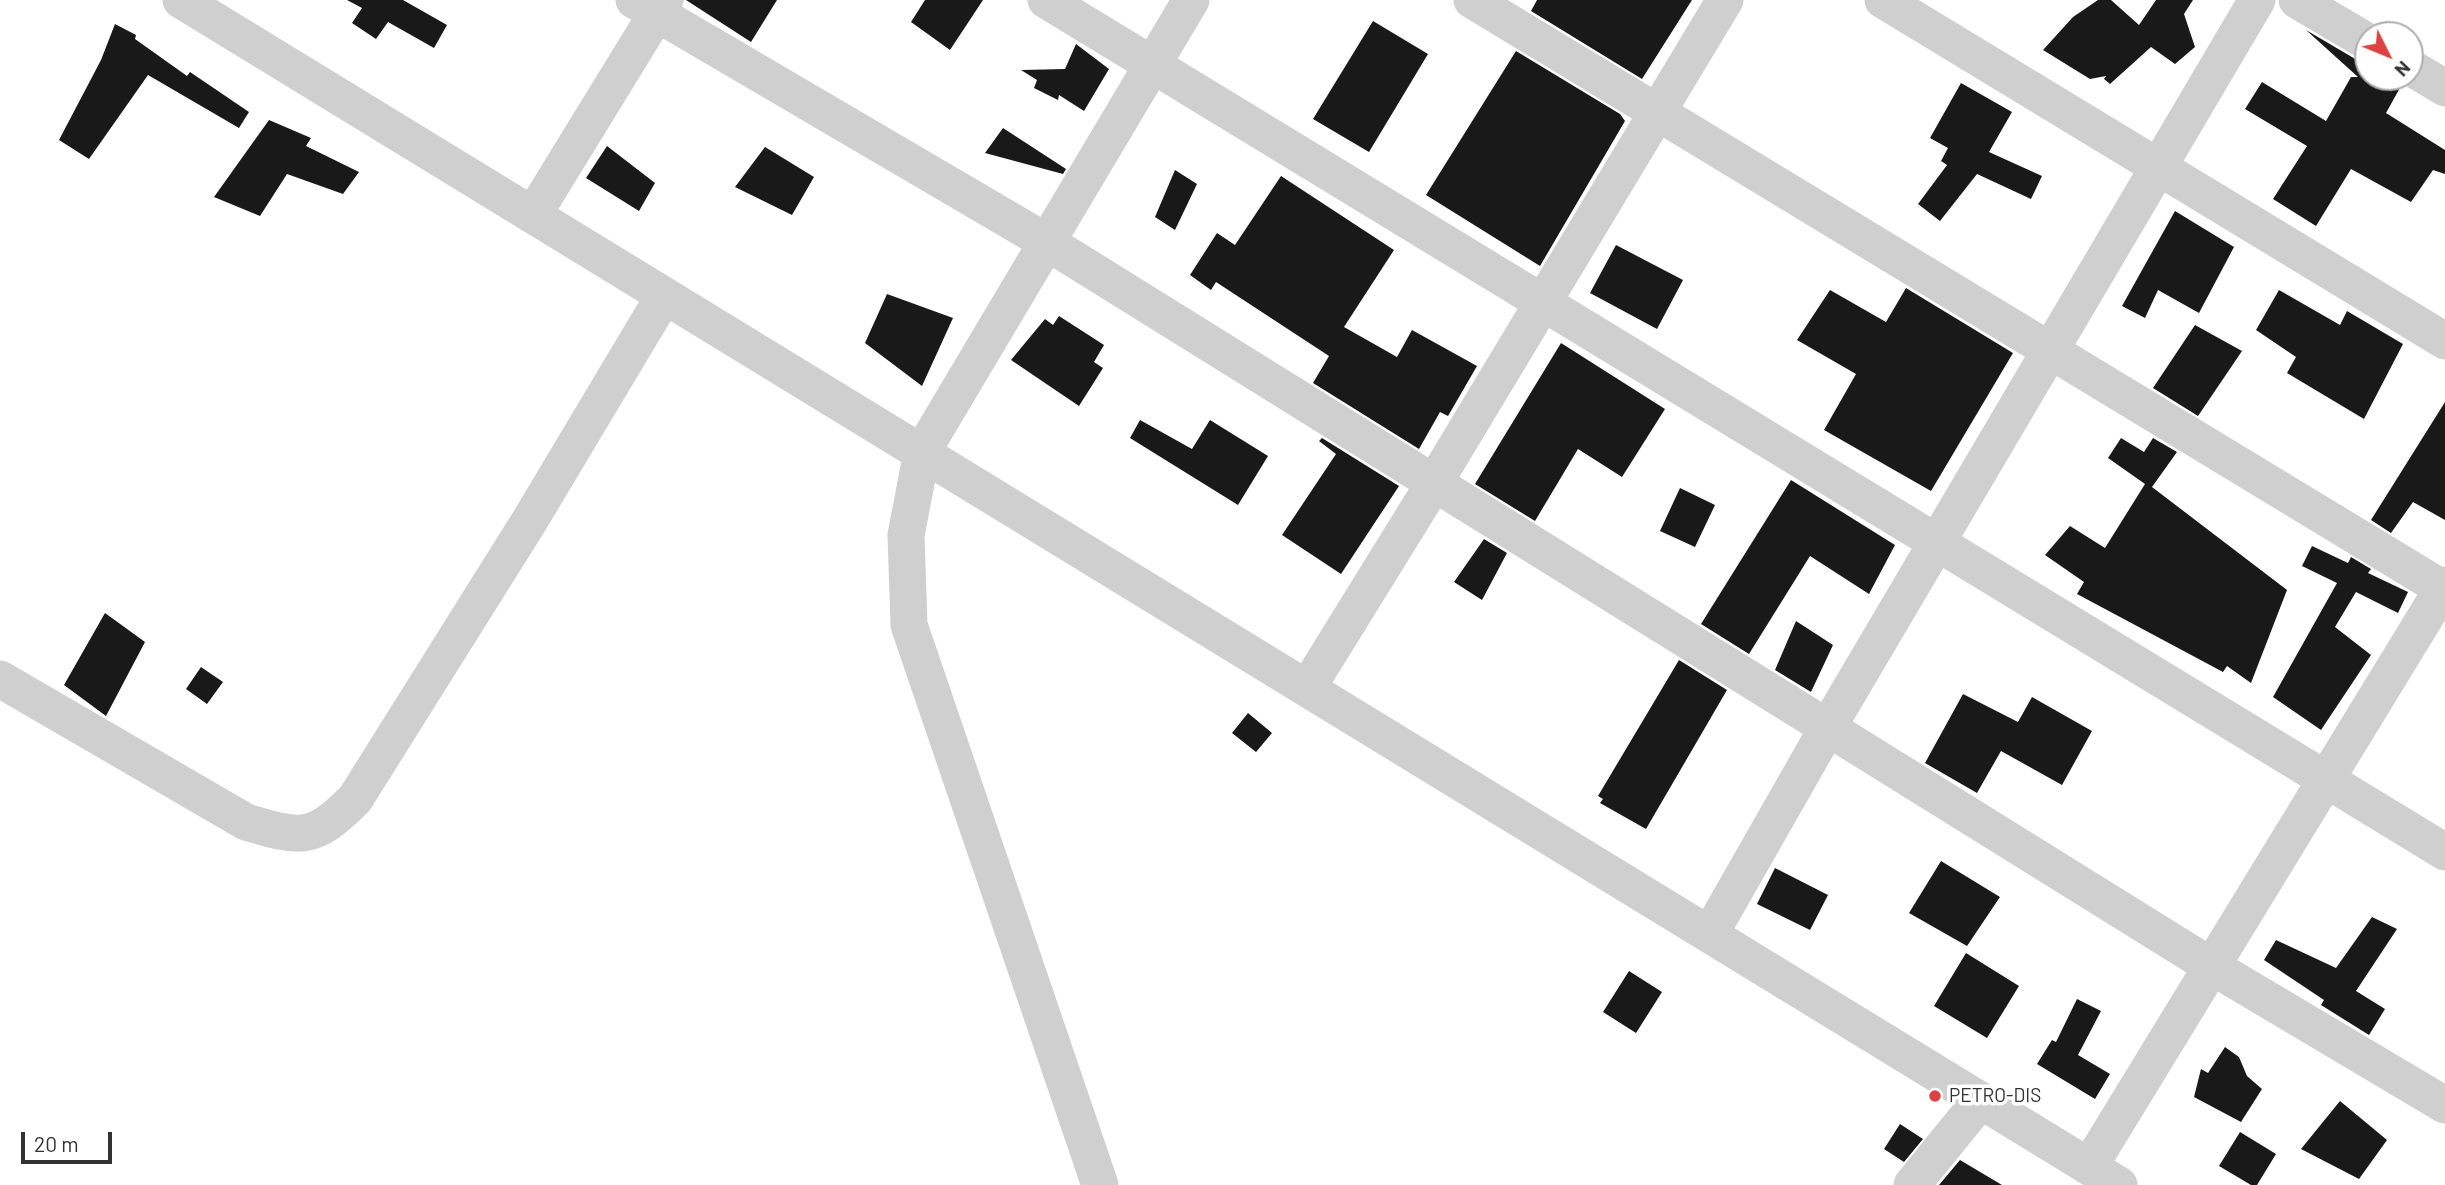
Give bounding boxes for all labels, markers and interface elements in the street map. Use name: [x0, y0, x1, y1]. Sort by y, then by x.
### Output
north arrow: [2354, 21, 2424, 91]
text: N: [2391, 57, 2416, 82]
place label: PETRO-DIS: [1949, 1085, 2041, 1107]
marker: PETRO-DIS: [1927, 1088, 1943, 1104]
scale bar: [24, 1118, 116, 1162]
text: 20 m: [34, 1131, 79, 1156]

